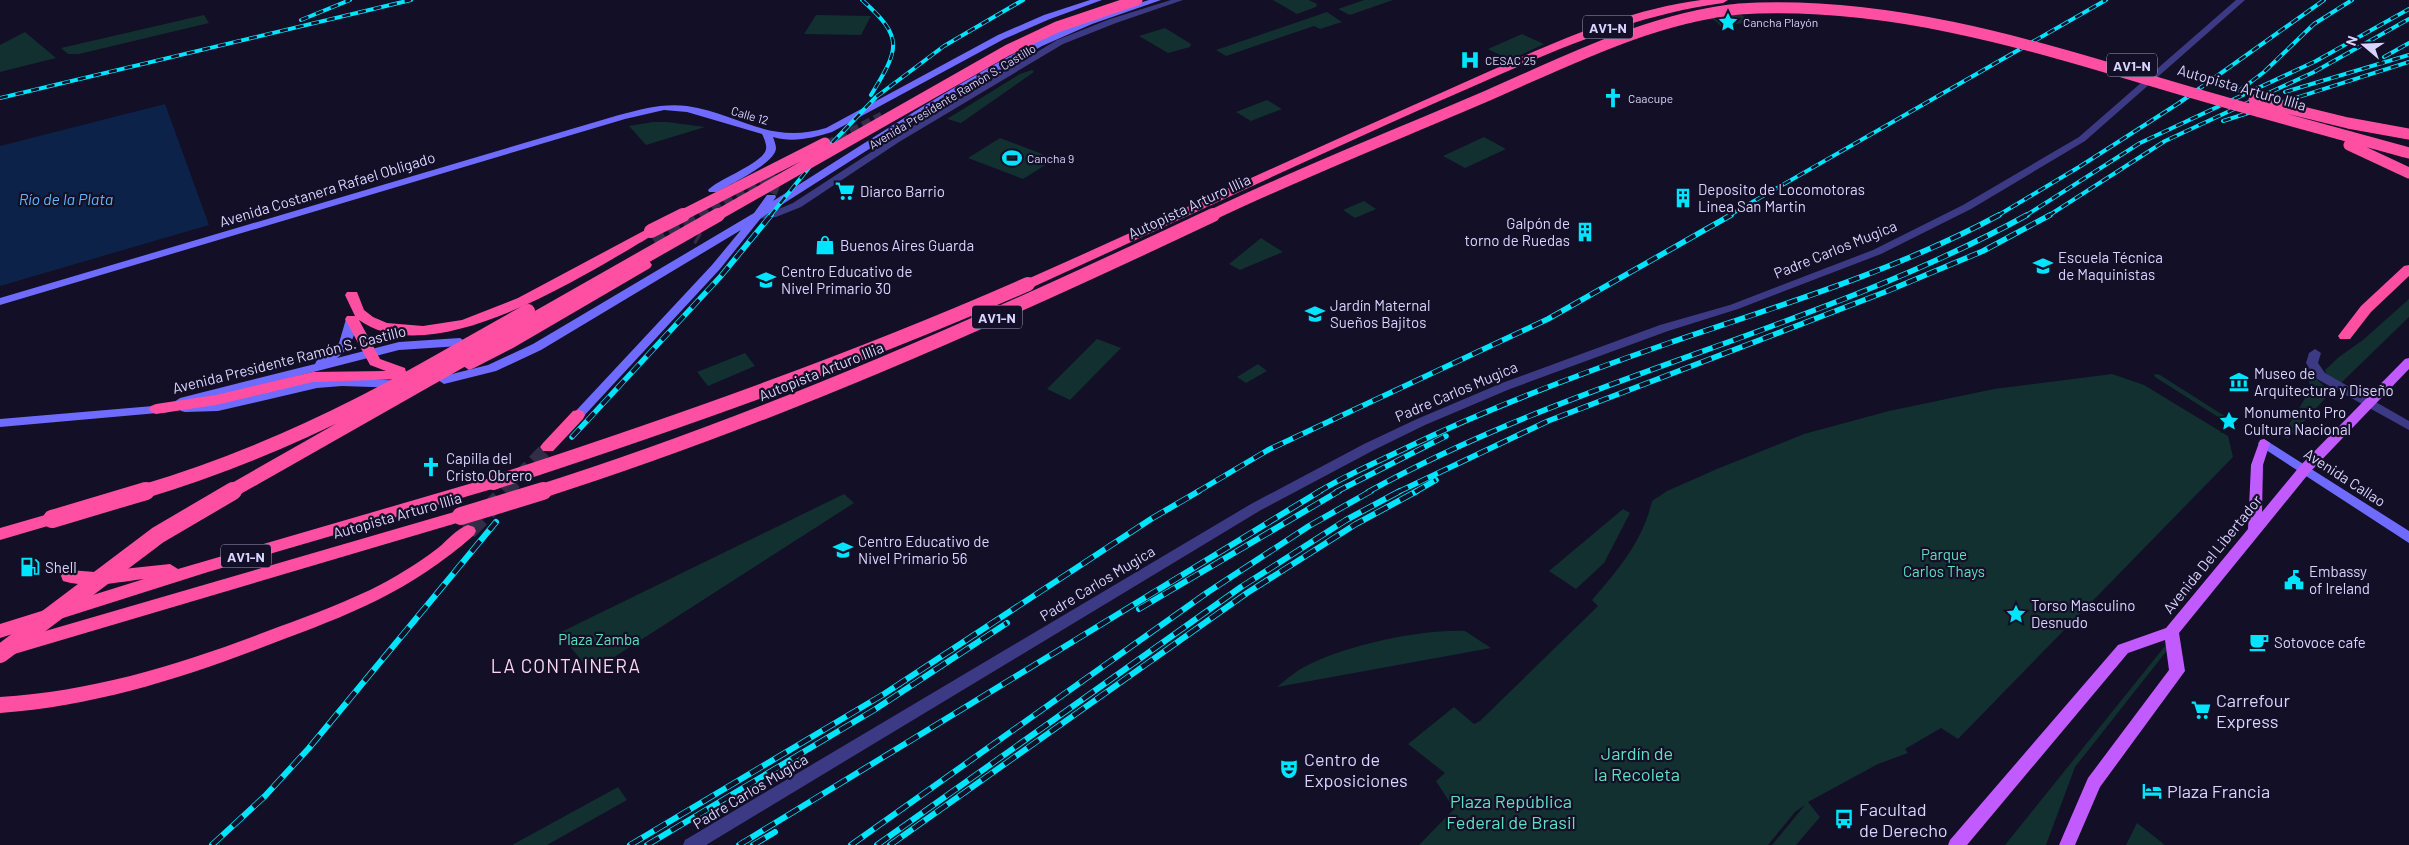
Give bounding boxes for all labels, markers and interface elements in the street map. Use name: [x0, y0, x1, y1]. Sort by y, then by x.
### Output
place icon: Cancha Playón: [1717, 11, 1739, 33]
place label: Cancha Playón: [1743, 15, 1818, 29]
road number: AV1-N: [1583, 16, 1633, 38]
north arrow: [2339, 20, 2389, 70]
text: N: [2342, 33, 2361, 48]
street label: Avenida Presidente Ramón S. Castillo: [866, 41, 1038, 151]
hospital icon: CESAC 25: [1459, 49, 1481, 71]
place label: CESAC 25: [1485, 53, 1536, 67]
road number: AV1-N: [2107, 54, 2157, 76]
street label: Autopista Arturo Illia: [2176, 60, 2308, 114]
church icon: Caacupe: [1602, 87, 1624, 109]
place label: Caacupe: [1628, 91, 1673, 105]
street label: Calle 12: [730, 103, 770, 127]
sports icon: Cancha 9: [1001, 147, 1023, 169]
street label: Avenida Costanera Rafael Obligado: [217, 148, 437, 230]
place label: Cancha 9: [1027, 151, 1074, 165]
street label: Autopista Arturo Illia: [1125, 170, 1253, 242]
supermarket icon: Diarco Barrio: [834, 180, 856, 202]
place label: Deposito de Locomotoras Linea San Martin: [1698, 180, 1865, 215]
place label: Diarco Barrio: [860, 182, 945, 200]
building icon: Deposito de Locomotoras Linea San Martin: [1672, 187, 1694, 209]
water label: Río de la Plata: [19, 189, 113, 208]
place label: Galpón de torno de Ruedas: [1465, 214, 1570, 249]
street label: Padre Carlos Mugica: [1771, 216, 1899, 282]
building icon: Galpón de torno de Ruedas: [1574, 221, 1596, 243]
shop icon: Buenos Aires Guarda: [814, 234, 836, 256]
place label: Buenos Aires Guarda: [840, 236, 974, 254]
place label: Escuela Técnica de Maquinistas: [2058, 248, 2163, 283]
school or university icon: Escuela Técnica de Maquinistas: [2032, 255, 2054, 277]
place label: Centro Educativo de Nivel Primario 30: [781, 262, 912, 297]
school or university icon: Centro Educativo de Nivel Primario 30: [755, 269, 777, 291]
place label: Jardín Maternal Sueños Bajitos: [1330, 296, 1430, 331]
school or university icon: Jardín Maternal Sueños Bajitos: [1304, 303, 1326, 325]
road number: AV1-N: [972, 306, 1022, 328]
street label: Avenida Presidente Ramón S. Castillo: [170, 321, 408, 397]
street label: Autopista Arturo Illia: [756, 338, 886, 404]
street label: Padre Carlos Mugica: [1392, 357, 1520, 425]
place label: Museo de Arquitectura y Diseño: [2254, 364, 2394, 399]
museum icon: Museo de Arquitectura y Diseño: [2228, 371, 2250, 393]
place label: Monumento Pro Cultura Nacional: [2244, 403, 2351, 438]
place icon: Monumento Pro Cultura Nacional: [2218, 410, 2240, 432]
street label: Avenida Callao: [2301, 444, 2389, 510]
place label: Capilla del Cristo Obrero: [446, 449, 532, 484]
church icon: Capilla del Cristo Obrero: [420, 456, 442, 478]
street label: Autopista Arturo Illia: [331, 488, 463, 542]
street label: Avenida Del Libertador: [2159, 491, 2266, 617]
place label: Centro Educativo de Nivel Primario 56: [858, 532, 989, 567]
school or university icon: Centro Educativo de Nivel Primario 56: [832, 539, 854, 561]
street label: Padre Carlos Mugica: [1036, 542, 1158, 624]
road number: AV1-N: [221, 544, 271, 568]
park label: Parque Carlos Thays: [1903, 545, 1985, 580]
fuel station icon: Shell: [19, 556, 41, 578]
place label: Shell: [45, 558, 77, 576]
place label: Embassy of Ireland: [2309, 562, 2370, 597]
public building icon: Embassy of Ireland: [2283, 569, 2305, 591]
place label: Torso Masculino Desnudo: [2031, 596, 2135, 631]
place icon: Torso Masculino Desnudo: [2005, 603, 2027, 625]
park label: Plaza Zamba: [558, 630, 640, 648]
cafe icon: Sotovoce cafe: [2248, 631, 2270, 653]
place label: Sotovoce cafe: [2274, 633, 2366, 651]
district label: LA CONTAINERA: [491, 654, 641, 677]
place label: Carrefour Express: [2216, 689, 2290, 732]
supermarket icon: Carrefour Express: [2190, 699, 2212, 721]
park label: Jardín de la Recoleta: [1594, 742, 1680, 785]
place label: Centro de Exposiciones: [1304, 748, 1408, 791]
street label: Padre Carlos Mugica: [689, 750, 811, 832]
theatre icon: Centro de Exposiciones: [1278, 758, 1300, 780]
hotel icon: Plaza Francia: [2141, 780, 2163, 802]
place label: Plaza Francia: [2167, 780, 2270, 802]
park label: Plaza República Federal de Brasil: [1446, 790, 1576, 833]
place label: Facultad de Derecho: [1859, 798, 1948, 841]
bus stop icon: Facultad de Derecho: [1833, 808, 1855, 830]

